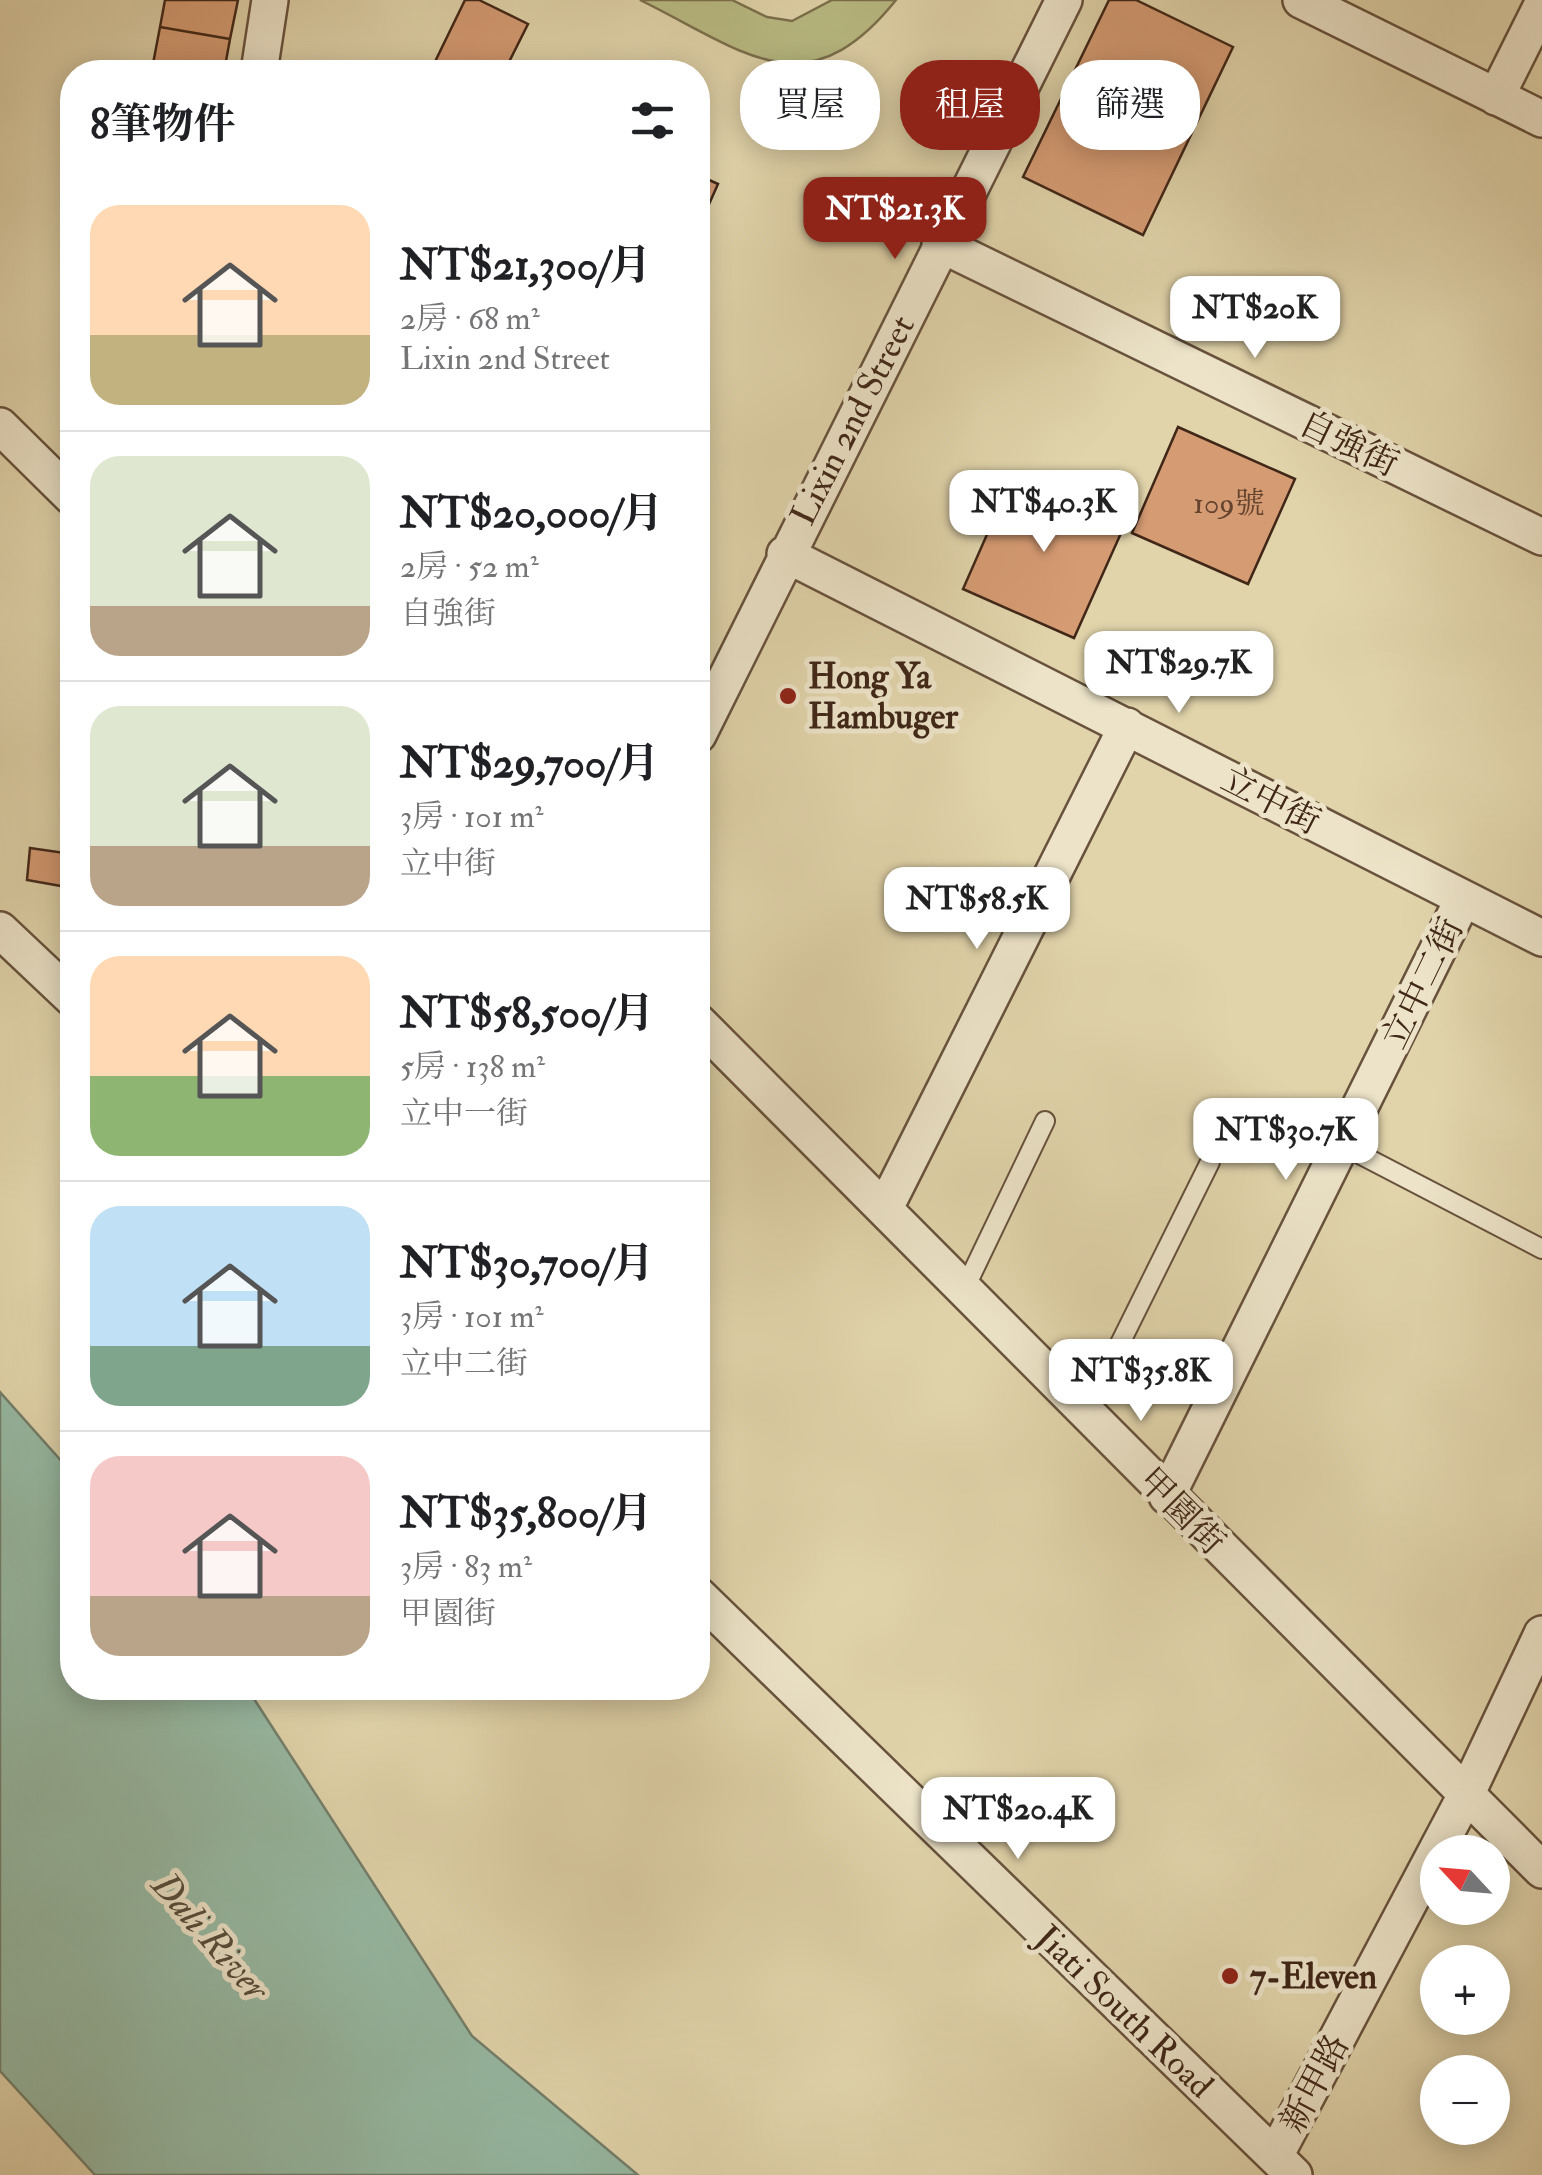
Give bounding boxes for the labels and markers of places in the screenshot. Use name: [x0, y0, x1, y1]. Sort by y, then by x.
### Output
pin: NT$21.3K: [792, 177, 998, 262]
pin: NT$20K: [1174, 276, 1336, 361]
pin: NT$40.3K: [941, 470, 1147, 555]
pin: NT$29.7K: [1076, 631, 1282, 716]
place label: Hong Ya Hambuger: [808, 655, 959, 739]
marker: Hong Ya Hambuger: [777, 685, 799, 707]
pin: NT$58.5K: [874, 867, 1080, 952]
pin: NT$30.7K: [1183, 1098, 1389, 1183]
pin: NT$35.8K: [1038, 1339, 1244, 1424]
pin: NT$20.4K: [915, 1777, 1121, 1862]
place label: 7-Eleven: [1250, 1955, 1377, 1999]
marker: 7-Eleven: [1219, 1965, 1241, 1987]

